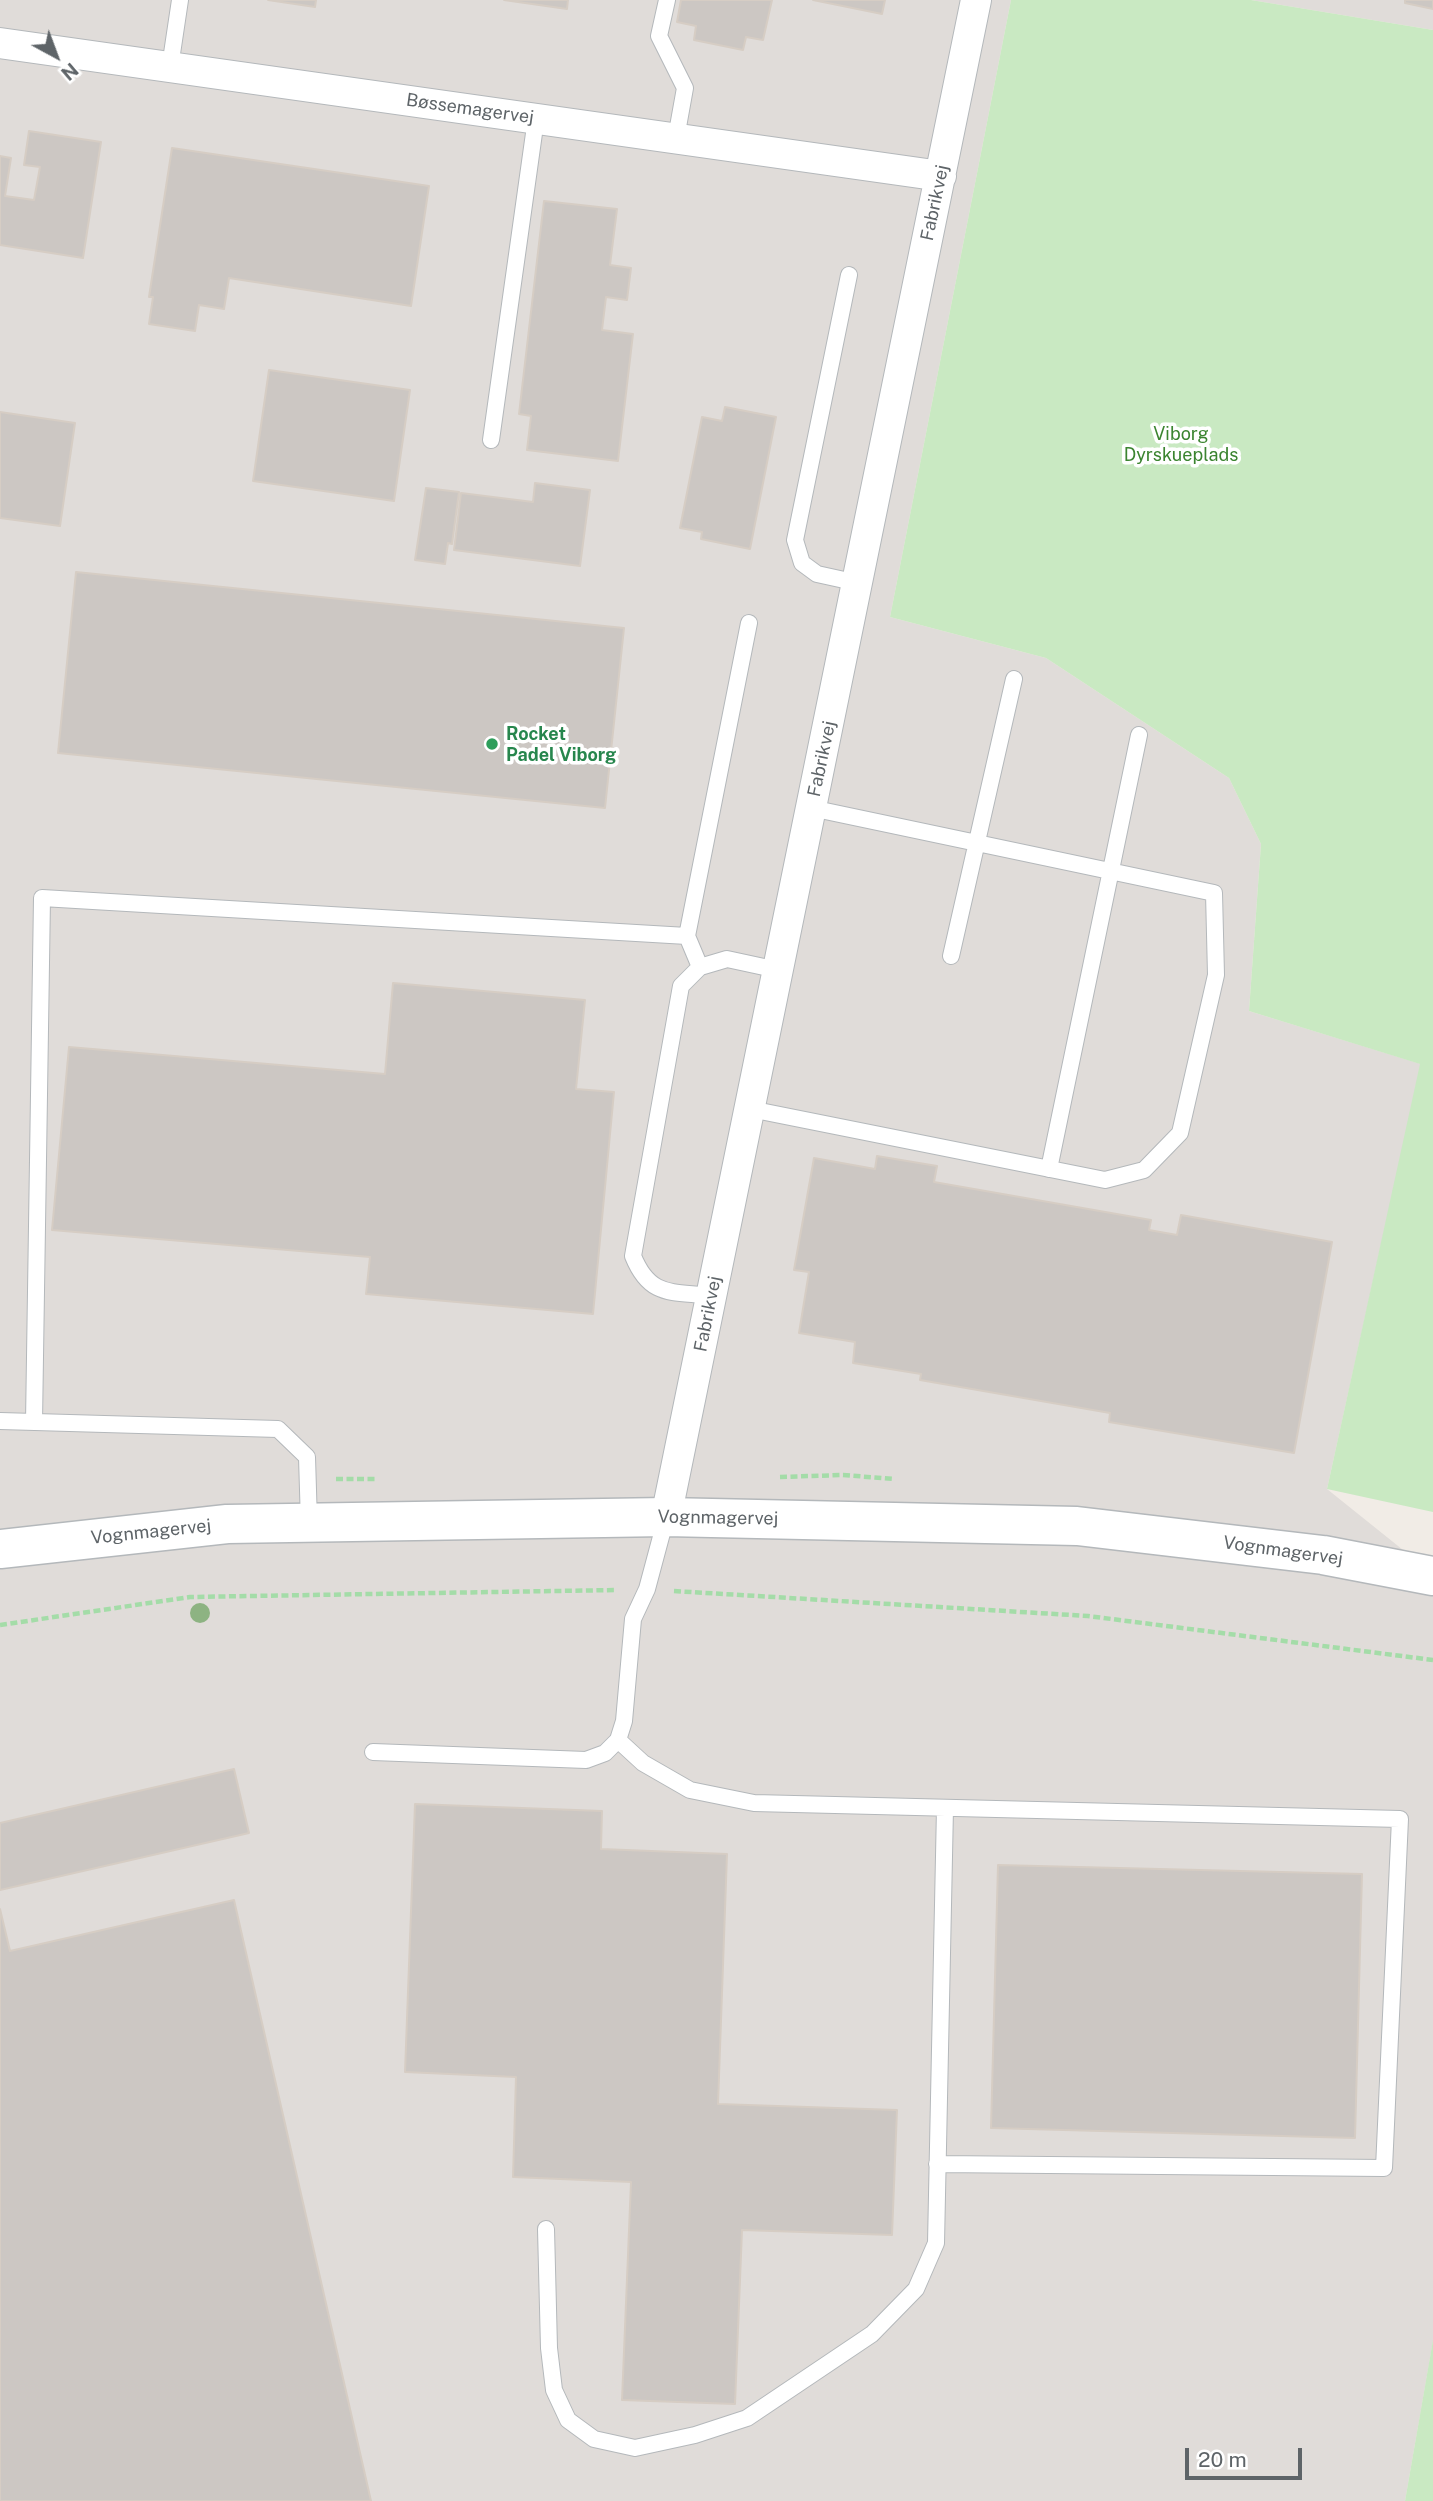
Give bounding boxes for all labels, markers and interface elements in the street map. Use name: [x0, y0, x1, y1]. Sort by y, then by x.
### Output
north arrow: [21, 21, 91, 91]
text: N: [57, 59, 83, 85]
street label: Bøssemagervej: [405, 89, 535, 129]
street label: Fabrikvej: [916, 163, 954, 243]
park label: Viborg Dyrskueplads: [1124, 423, 1238, 466]
street label: Fabrikvej: [803, 719, 841, 799]
place label: Rocket Padel Viborg: [506, 723, 616, 766]
marker: Rocket Padel Viborg: [484, 736, 500, 752]
street label: Fabrikvej: [690, 1274, 726, 1354]
street label: Vognmagervej: [657, 1506, 779, 1530]
street label: Vognmagervej: [90, 1515, 212, 1549]
street label: Vognmagervej: [1222, 1532, 1344, 1570]
scale bar: [1188, 2434, 1305, 2478]
text: 20 m: [1198, 2447, 1247, 2472]

